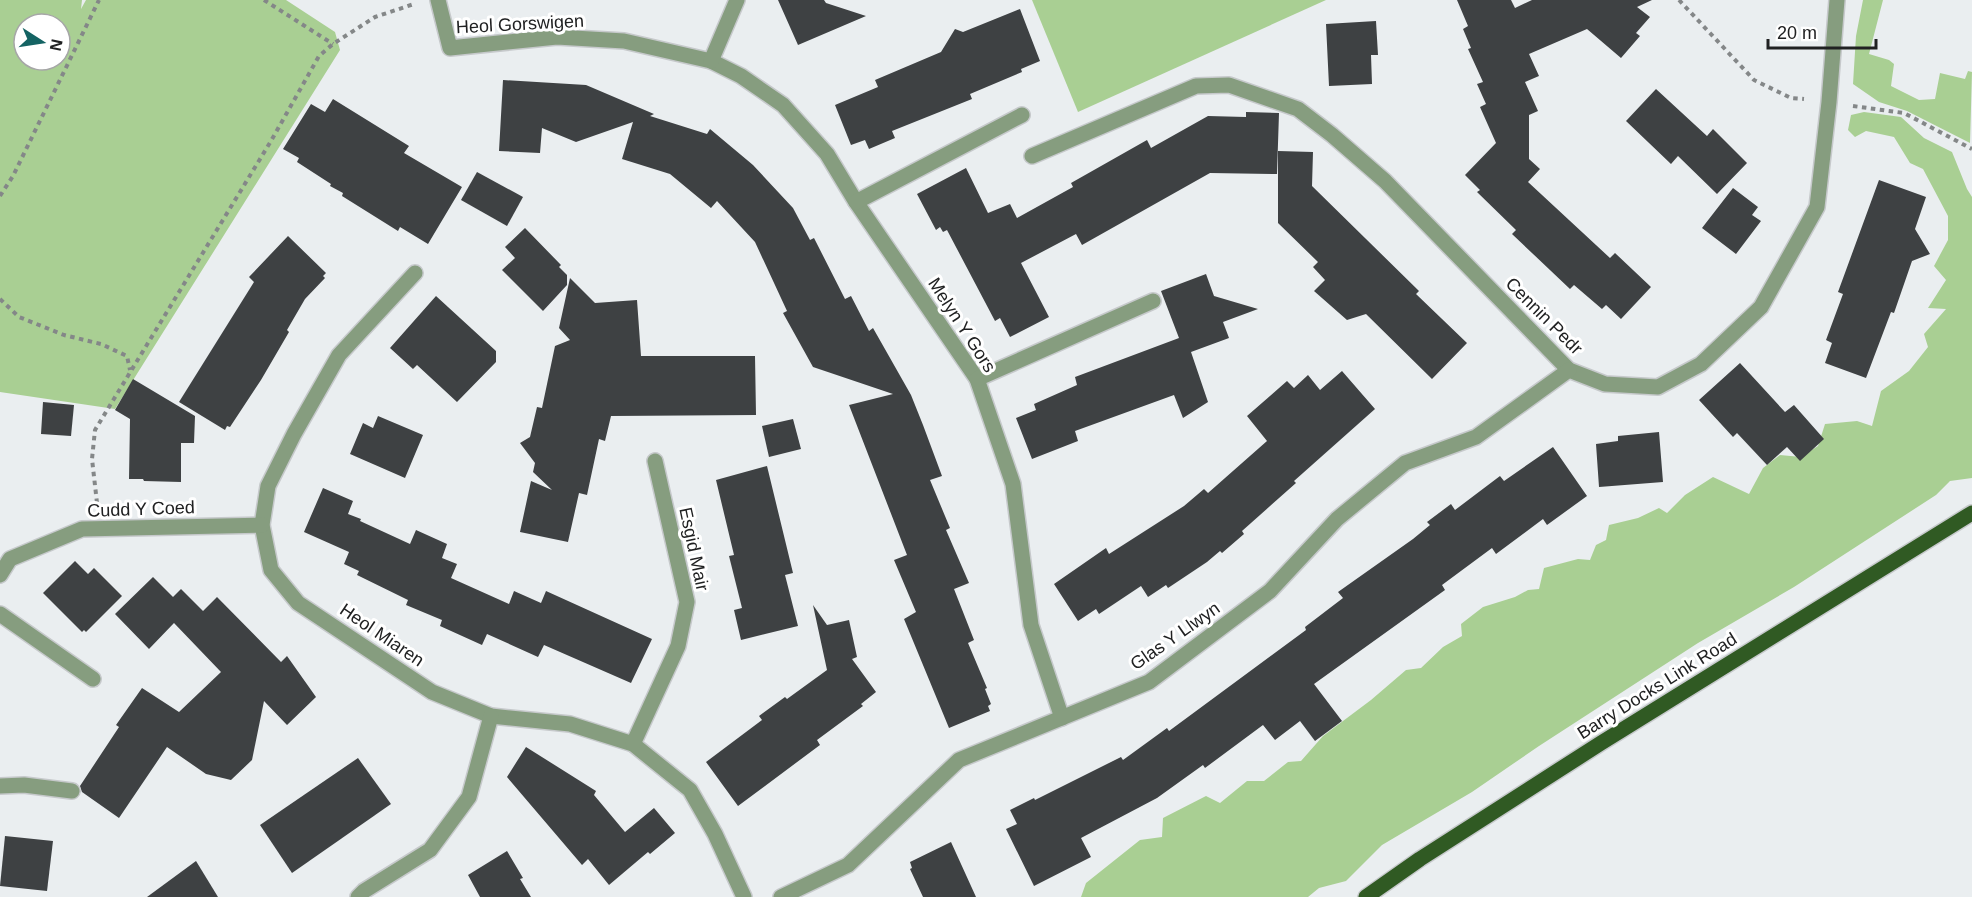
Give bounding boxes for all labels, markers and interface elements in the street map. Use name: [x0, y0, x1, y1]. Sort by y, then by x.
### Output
street label: Heol Gorswigen: [456, 11, 584, 37]
north arrow: [12, 12, 72, 72]
scale bar: [1768, 12, 1876, 50]
text: 20 m: [1777, 23, 1817, 43]
text: N: [47, 38, 66, 52]
street label: Melyn Y Gors: [924, 274, 1000, 376]
street label: Cennin Pedr: [1502, 274, 1586, 358]
street label: Cudd Y Coed: [87, 497, 195, 521]
street label: Esgid Mair: [675, 505, 713, 593]
street label: Glas Y Llwyn: [1127, 598, 1223, 674]
street label: Heol Miaren: [336, 600, 428, 670]
street label: Barry Docks Link Road: [1574, 629, 1740, 743]

